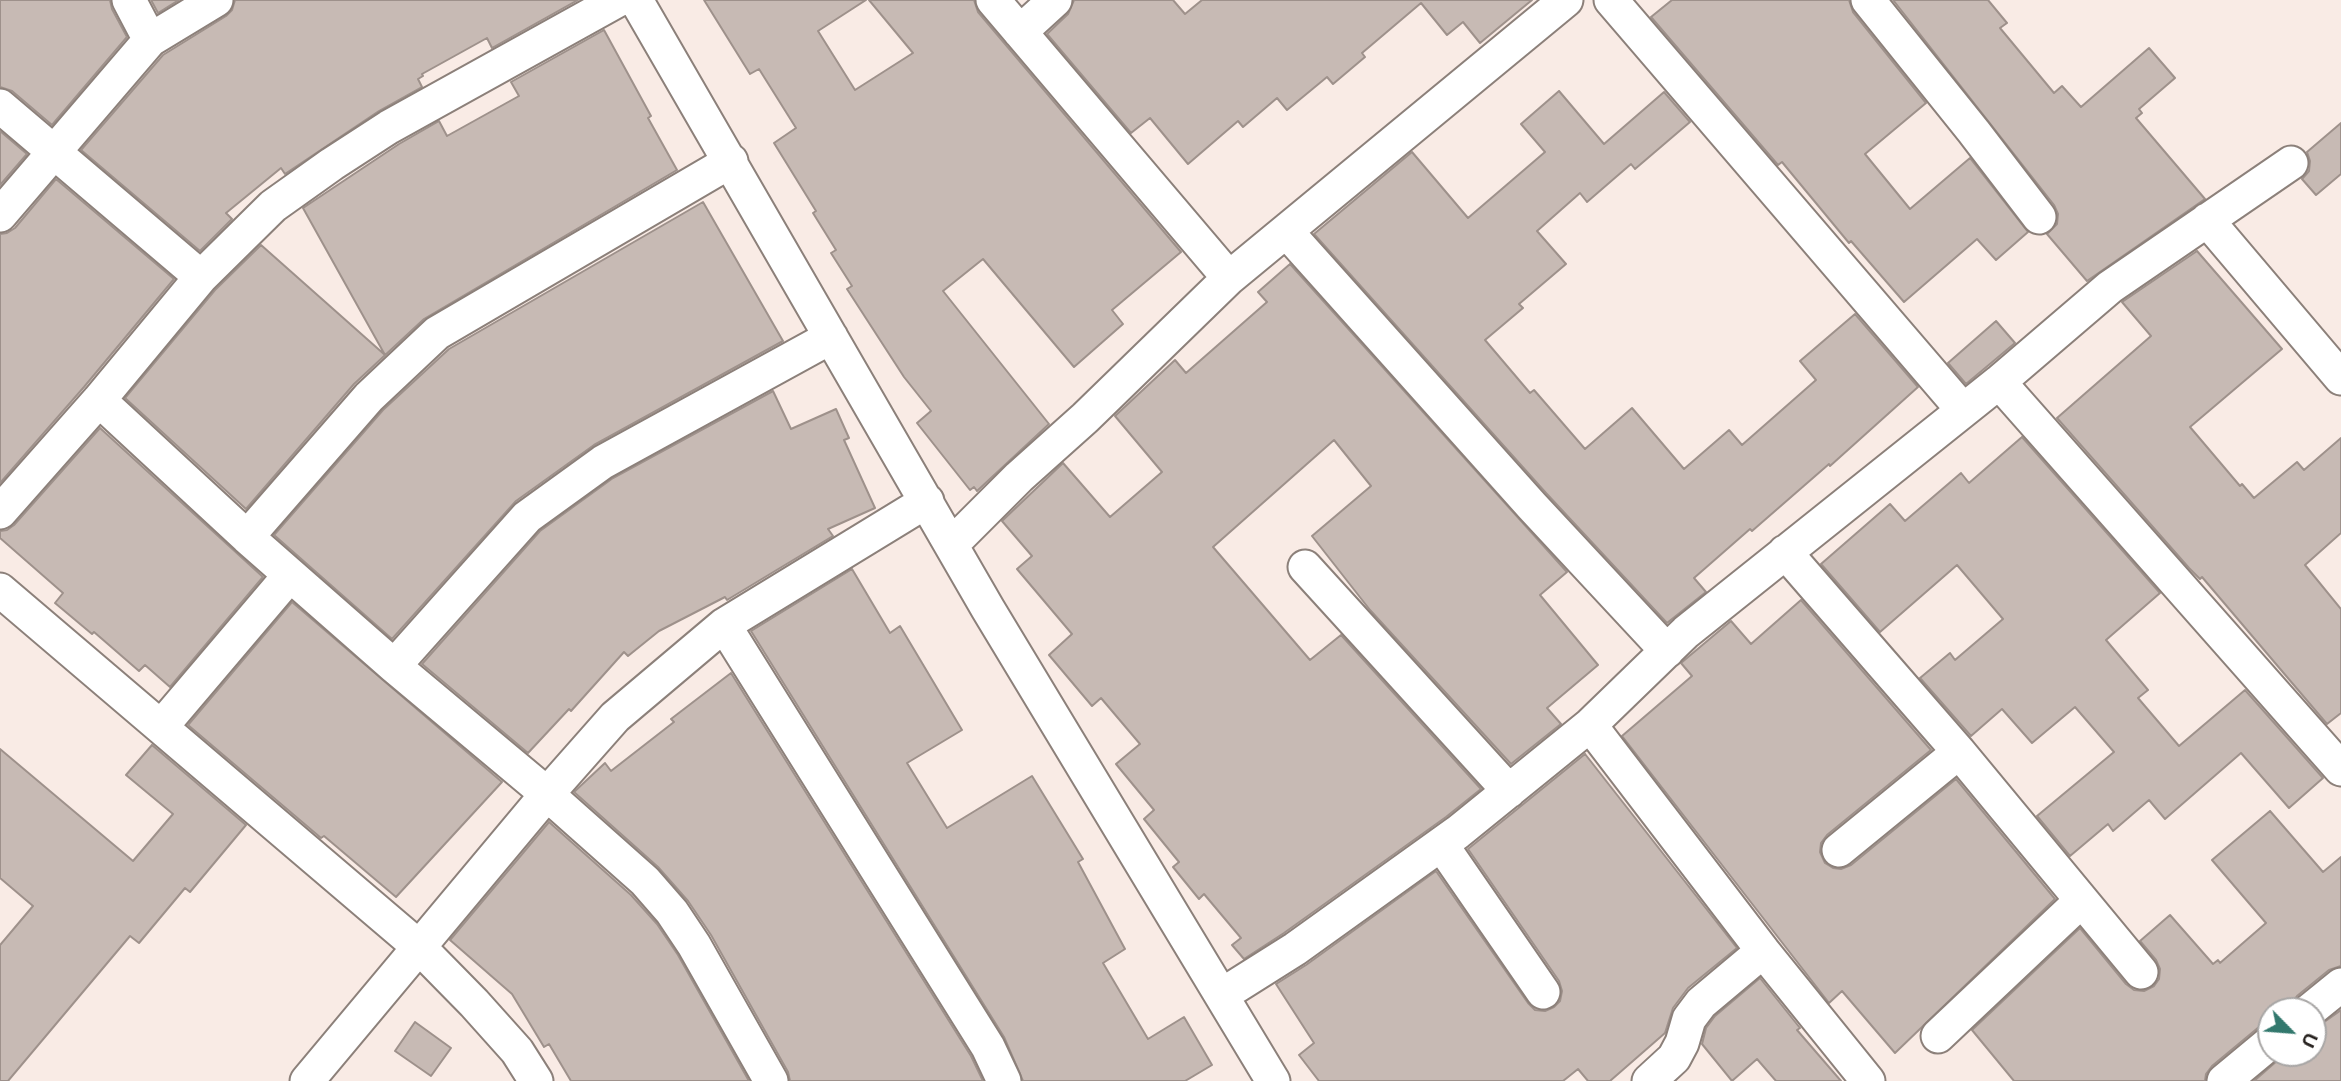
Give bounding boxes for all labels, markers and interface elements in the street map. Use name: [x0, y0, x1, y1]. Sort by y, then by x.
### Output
north arrow: [2257, 997, 2327, 1067]
text: U: [2297, 1030, 2322, 1051]

